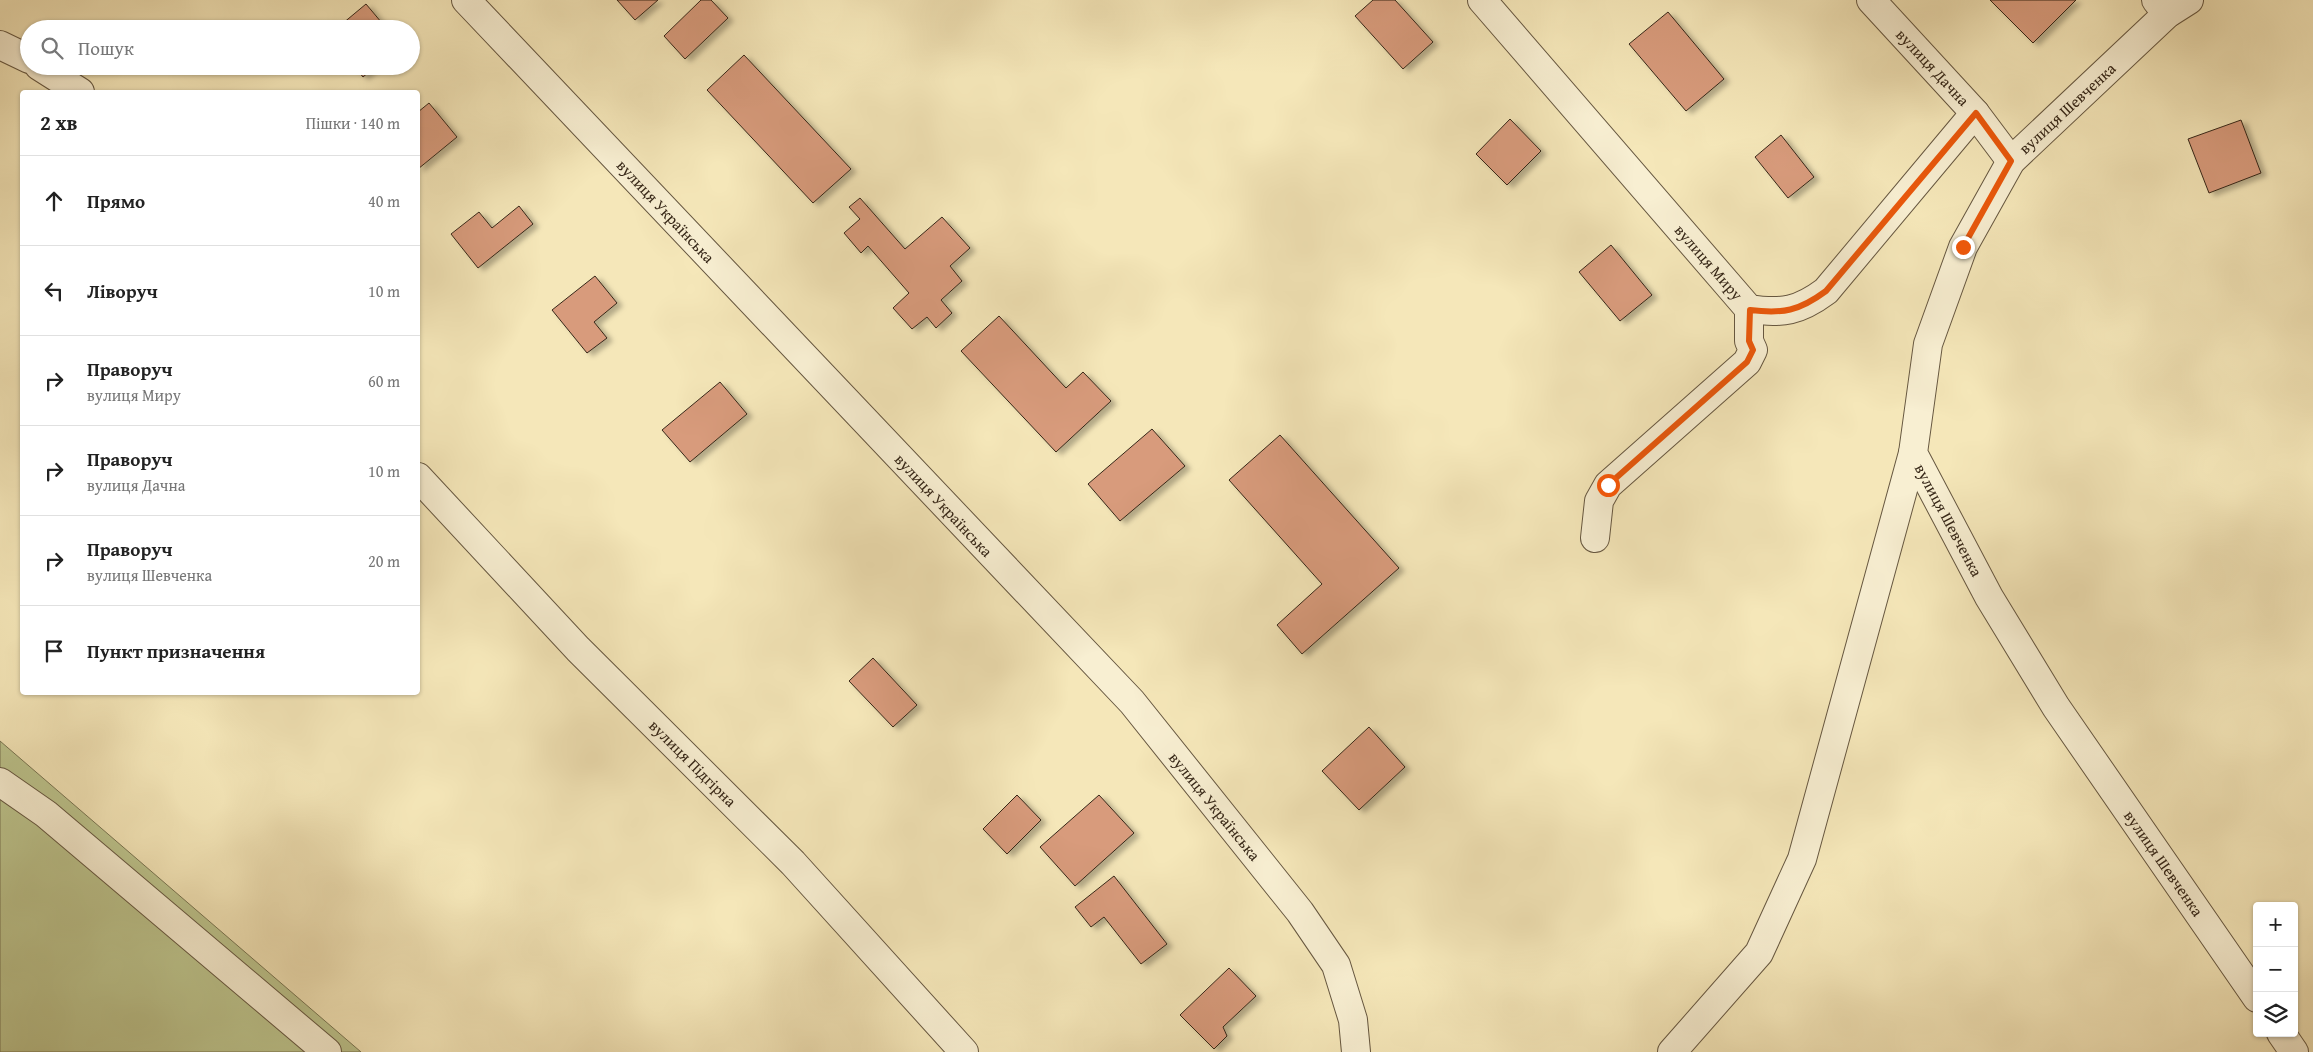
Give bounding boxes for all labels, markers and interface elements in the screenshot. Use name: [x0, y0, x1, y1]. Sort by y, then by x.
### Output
search box: [20, 20, 420, 75]
street label: вулиця Дачна: [1891, 23, 1976, 111]
icon: search: [38, 34, 66, 62]
text: Пошук: [78, 34, 134, 62]
street label: вулиця Шевченка: [2013, 56, 2121, 159]
text: 2 хв: [40, 107, 78, 138]
text: Пішки · 140 m: [306, 111, 400, 135]
street label: вулиця Українська: [611, 154, 721, 269]
icon: ahead: [40, 187, 68, 215]
text: Прямо: [87, 187, 145, 215]
text: 40 m: [368, 189, 400, 213]
street label: вулиця Миру: [1669, 219, 1749, 305]
route end: [1952, 236, 1975, 259]
icon: left: [40, 277, 68, 305]
text: Ліворуч: [87, 277, 158, 305]
text: 10 m: [368, 279, 400, 303]
text: Праворуч: [87, 355, 172, 383]
icon: right: [40, 367, 68, 395]
text: 60 m: [368, 369, 400, 393]
text: вулиця Миру: [87, 383, 181, 407]
text: Праворуч: [87, 445, 172, 473]
street label: вулиця Українська: [889, 448, 999, 563]
icon: right: [40, 457, 68, 485]
text: 10 m: [368, 459, 400, 483]
street label: вулиця Шевченка: [1909, 459, 1989, 581]
text: вулиця Дачна: [87, 473, 185, 497]
route start: [1597, 474, 1620, 497]
text: Праворуч: [87, 535, 172, 563]
icon: right: [40, 547, 68, 575]
text: 20 m: [368, 549, 400, 573]
text: вулиця Шевченка: [87, 563, 212, 587]
icon: arrive: [40, 637, 68, 665]
text: Пункт призначення: [87, 637, 265, 665]
street label: вулиця Підгірна: [644, 714, 743, 813]
street label: вулиця Українська: [1163, 746, 1267, 866]
street label: вулиця Шевченка: [2118, 805, 2210, 921]
map controls: [2253, 902, 2298, 1037]
button: +: [2253, 902, 2298, 947]
button: −: [2253, 947, 2298, 992]
button: layers: [2253, 992, 2298, 1037]

